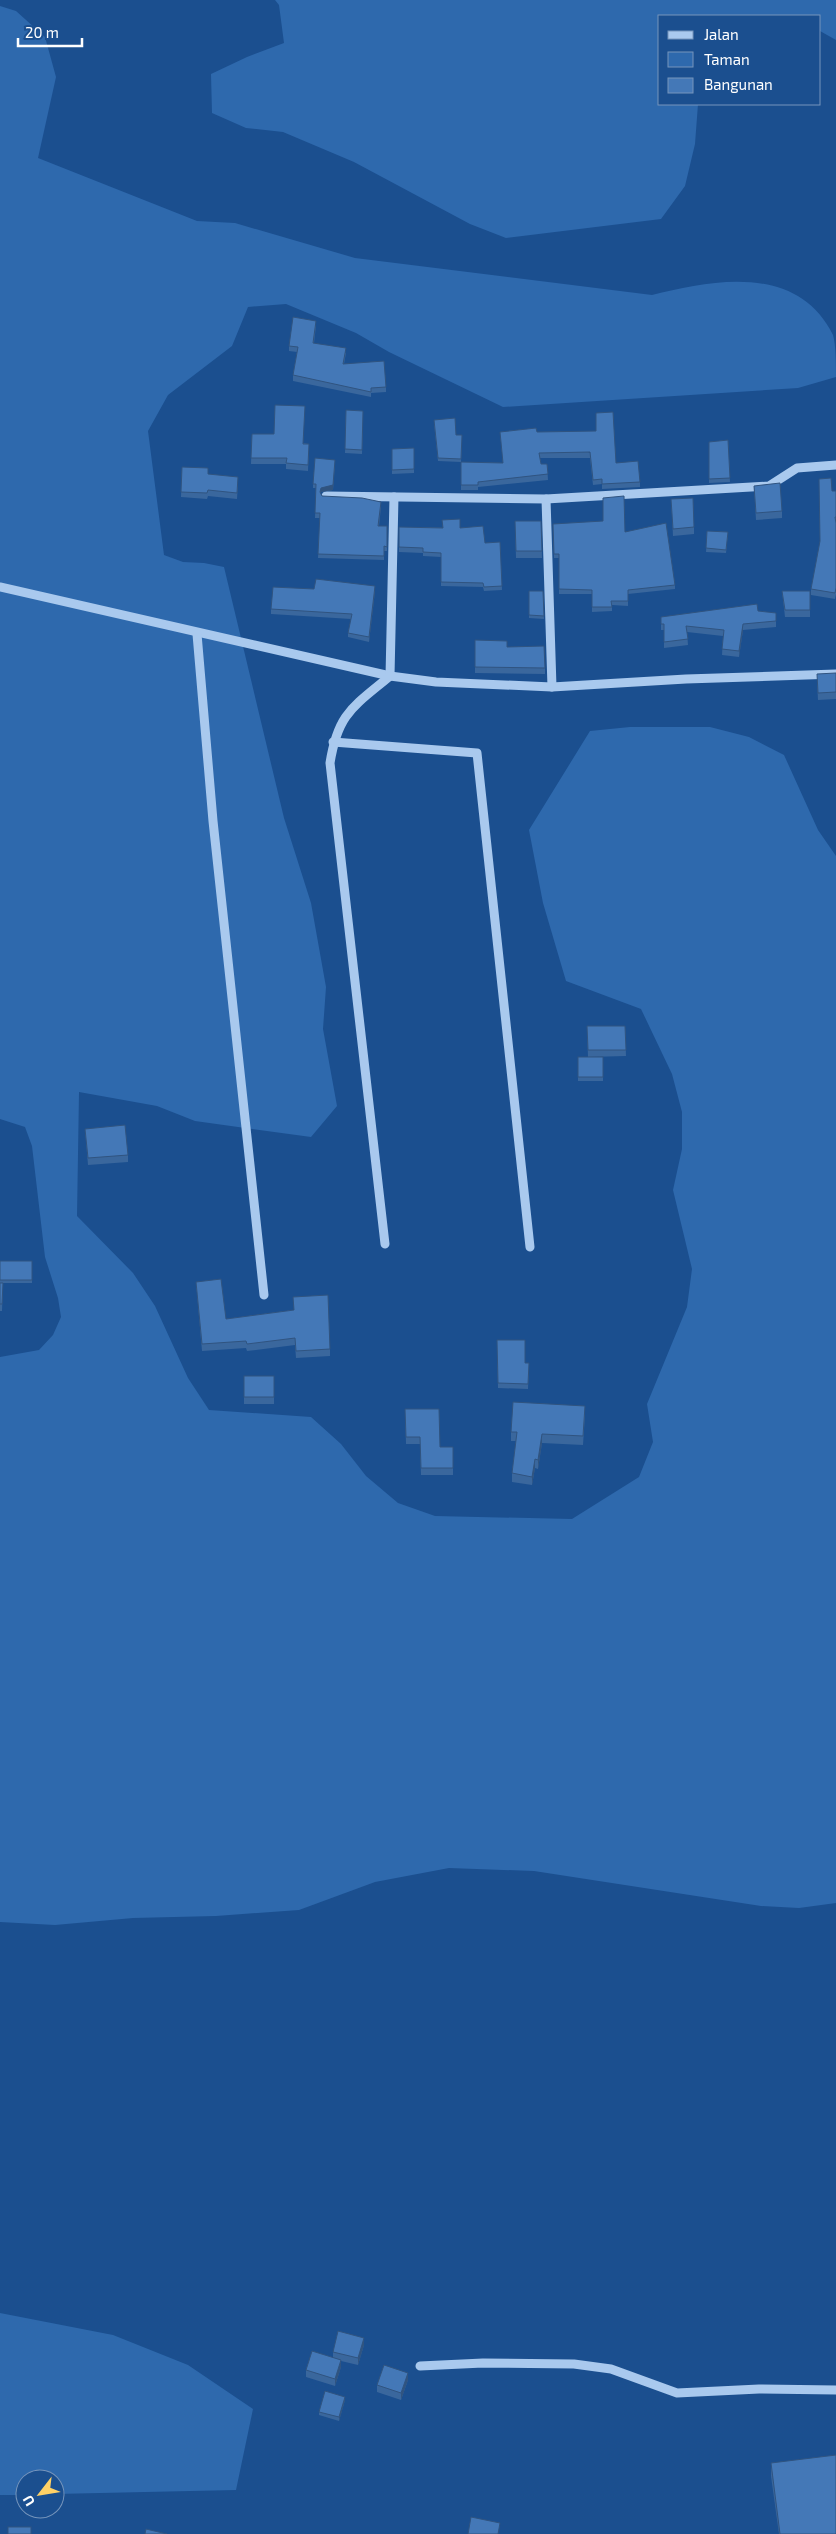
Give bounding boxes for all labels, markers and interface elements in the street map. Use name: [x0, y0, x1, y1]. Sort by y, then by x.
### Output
scale bar: [18, 15, 81, 47]
legend: [658, 15, 821, 105]
text: 20 m: [25, 23, 59, 41]
text: Jalan: [704, 25, 739, 43]
text: Taman: [704, 50, 750, 68]
text: Bangunan: [704, 75, 773, 93]
north arrow: [15, 2469, 65, 2519]
text: U: [19, 2492, 38, 2509]

